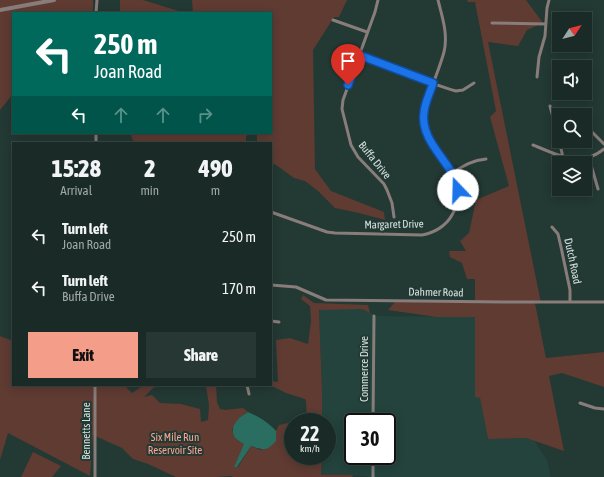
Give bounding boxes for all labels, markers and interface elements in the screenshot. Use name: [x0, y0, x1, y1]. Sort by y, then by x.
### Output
north arrow: [552, 12, 592, 52]
map controls: [552, 12, 592, 196]
icon: left: [28, 28, 80, 80]
text: 250 m: [94, 28, 157, 60]
pin: [331, 44, 365, 85]
icon: arrive: [337, 50, 359, 72]
button: sound: [552, 60, 592, 100]
text: Joan Road: [94, 61, 162, 82]
icon: left: [68, 104, 90, 126]
icon: ahead: [110, 104, 132, 126]
icon: ahead: [152, 104, 174, 126]
icon: right: [194, 104, 216, 126]
button: search: [552, 108, 592, 148]
street label: Buffa Drive: [356, 139, 394, 181]
text: 15:28: [52, 155, 101, 182]
text: 2: [144, 155, 155, 182]
text: 490: [199, 155, 232, 182]
button: layers: [552, 156, 592, 196]
position arrow: [437, 169, 479, 211]
text: Arrival: [60, 183, 92, 198]
text: min: [140, 183, 159, 198]
text: m: [211, 183, 220, 198]
street label: Margaret Drive: [364, 217, 424, 231]
text: Turn left: [62, 220, 108, 237]
icon: left: [28, 225, 50, 247]
text: 250 m: [222, 228, 256, 245]
text: Joan Road: [62, 237, 111, 252]
street label: Dutch Road: [562, 237, 584, 285]
text: Turn left: [62, 272, 108, 289]
icon: left: [28, 277, 50, 299]
text: 170 m: [222, 280, 256, 297]
street label: Dahmer Road: [408, 286, 464, 298]
text: Buffa Drive: [62, 289, 115, 304]
button: Exit: [28, 332, 138, 378]
button: Share: [146, 332, 256, 378]
street label: Commerce Drive: [358, 336, 370, 402]
street label: Bennetts Lane: [80, 402, 92, 460]
speed limit sign: 30: [344, 413, 396, 465]
text: 22: [301, 422, 319, 445]
park label: Six Mile Run Reservoir Site: [148, 431, 202, 456]
text: km/h: [300, 443, 320, 454]

